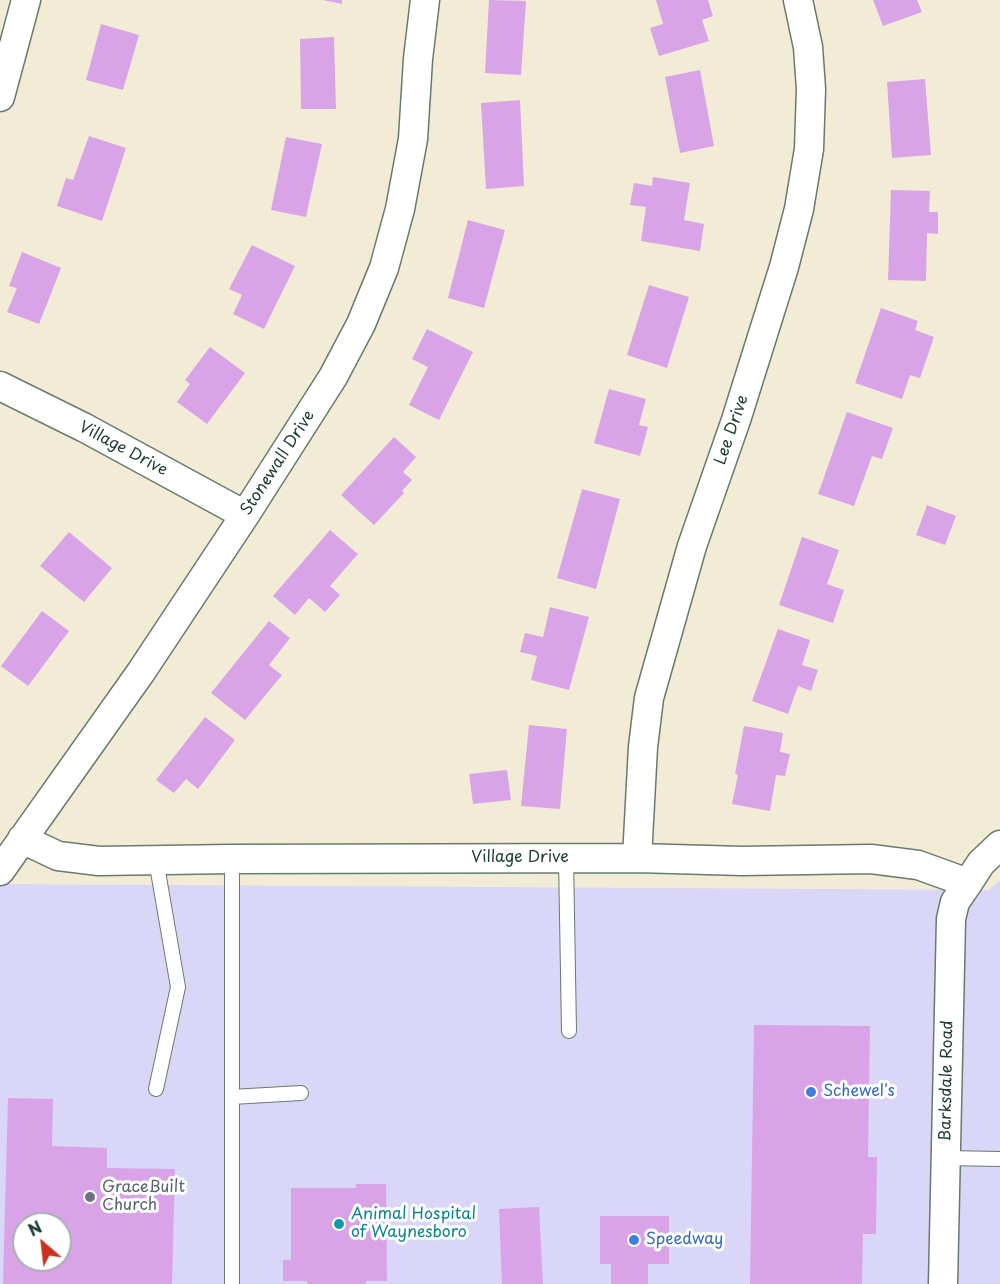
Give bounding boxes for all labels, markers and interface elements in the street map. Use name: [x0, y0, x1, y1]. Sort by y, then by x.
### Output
street label: Lee Drive: [711, 393, 753, 467]
street label: Stonewall Drive: [237, 407, 319, 519]
street label: Village Drive: [75, 418, 171, 480]
street label: Village Drive: [471, 848, 569, 868]
street label: Barksdale Road: [936, 1020, 958, 1142]
place label: Schewel's: [823, 1082, 895, 1102]
marker: Schewel's: [804, 1085, 818, 1099]
place label: GraceBuilt Church: [102, 1178, 185, 1216]
marker: GraceBuilt Church: [83, 1190, 97, 1204]
place label: Animal Hospital of Waynesboro: [351, 1205, 476, 1243]
north arrow: [12, 1212, 72, 1272]
text: N: [23, 1214, 46, 1241]
marker: Animal Hospital of Waynesboro: [332, 1217, 346, 1231]
place label: Speedway: [646, 1230, 723, 1250]
marker: Speedway: [627, 1233, 641, 1247]

